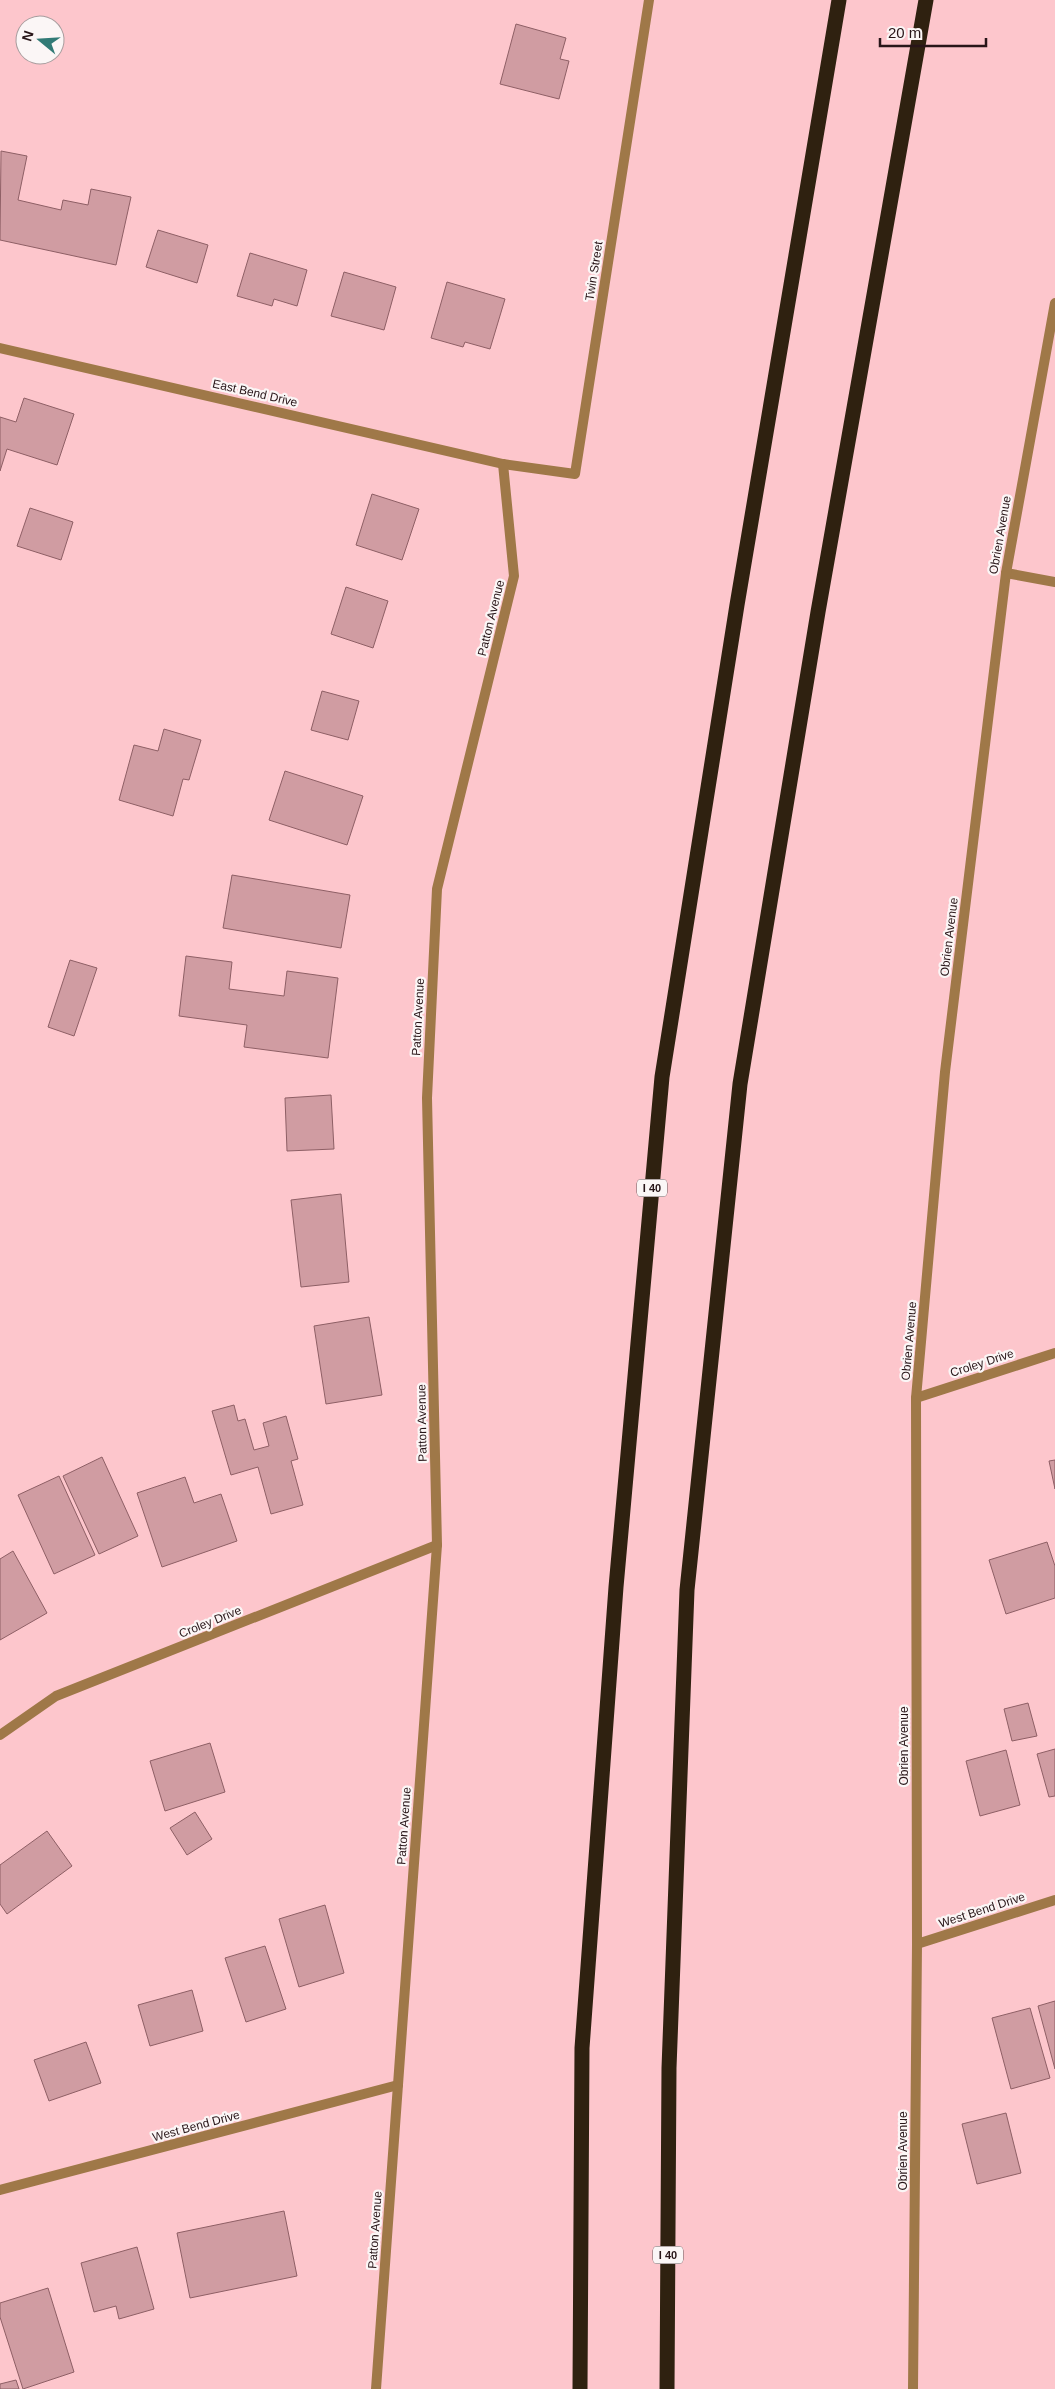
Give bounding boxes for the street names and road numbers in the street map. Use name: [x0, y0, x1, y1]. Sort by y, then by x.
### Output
street label: Twin Street: [582, 240, 606, 302]
street label: East Bend Drive: [211, 376, 299, 410]
street label: Obrien Avenue: [986, 494, 1014, 575]
street label: Patton Avenue: [475, 578, 507, 657]
street label: Obrien Avenue: [937, 897, 961, 977]
street label: Patton Avenue: [409, 977, 427, 1056]
road number: I 40: [637, 1180, 667, 1196]
street label: Obrien Avenue: [899, 1301, 919, 1381]
street label: Croley Drive: [948, 1346, 1016, 1380]
street label: Patton Avenue: [414, 1384, 430, 1462]
street label: Croley Drive: [177, 1603, 244, 1641]
street label: Obrien Avenue: [897, 1706, 911, 1786]
street label: Patton Avenue: [394, 1786, 414, 1865]
street label: West Bend Drive: [937, 1889, 1027, 1931]
street label: West Bend Drive: [151, 2108, 242, 2144]
street label: Obrien Avenue: [896, 2111, 910, 2191]
street label: Patton Avenue: [365, 2190, 385, 2269]
road number: I 40: [653, 2246, 683, 2264]

